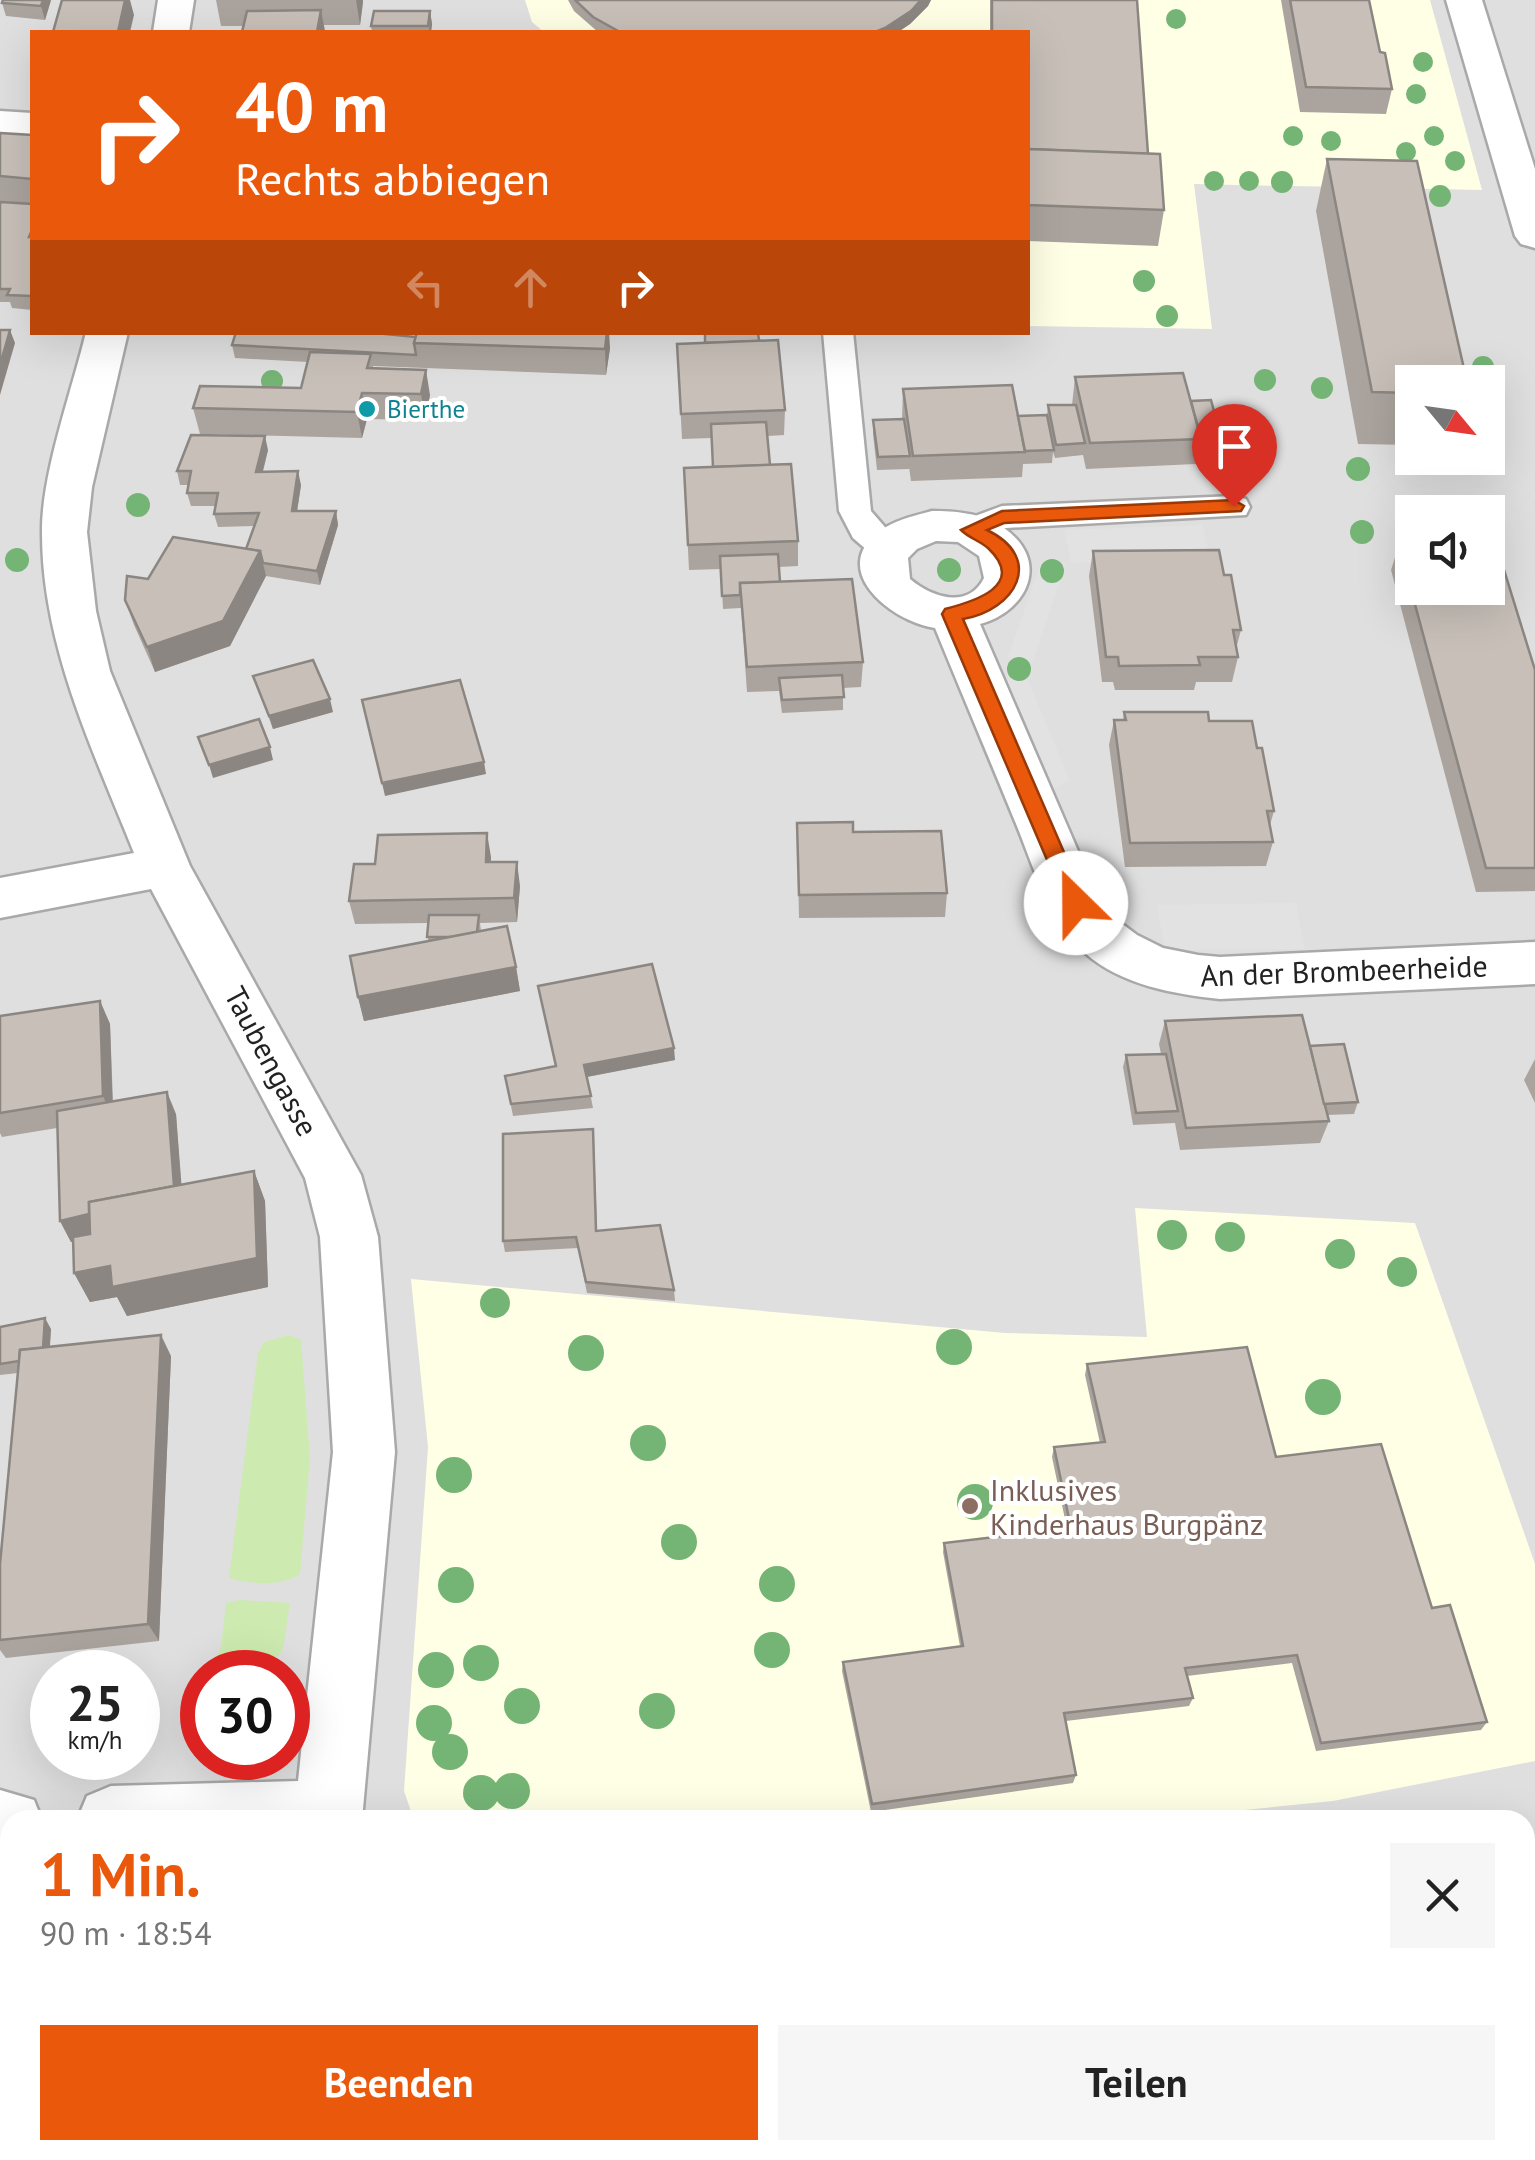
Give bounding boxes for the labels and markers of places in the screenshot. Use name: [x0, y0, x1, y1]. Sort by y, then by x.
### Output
place label: Bierthe: [387, 393, 465, 425]
marker: Bierthe: [356, 398, 378, 420]
pin: [1192, 404, 1277, 507]
place label: Inklusives Kinderhaus Burgpänz: [990, 1470, 1263, 1543]
marker: Inklusives Kinderhaus Burgpänz: [959, 1495, 981, 1517]

